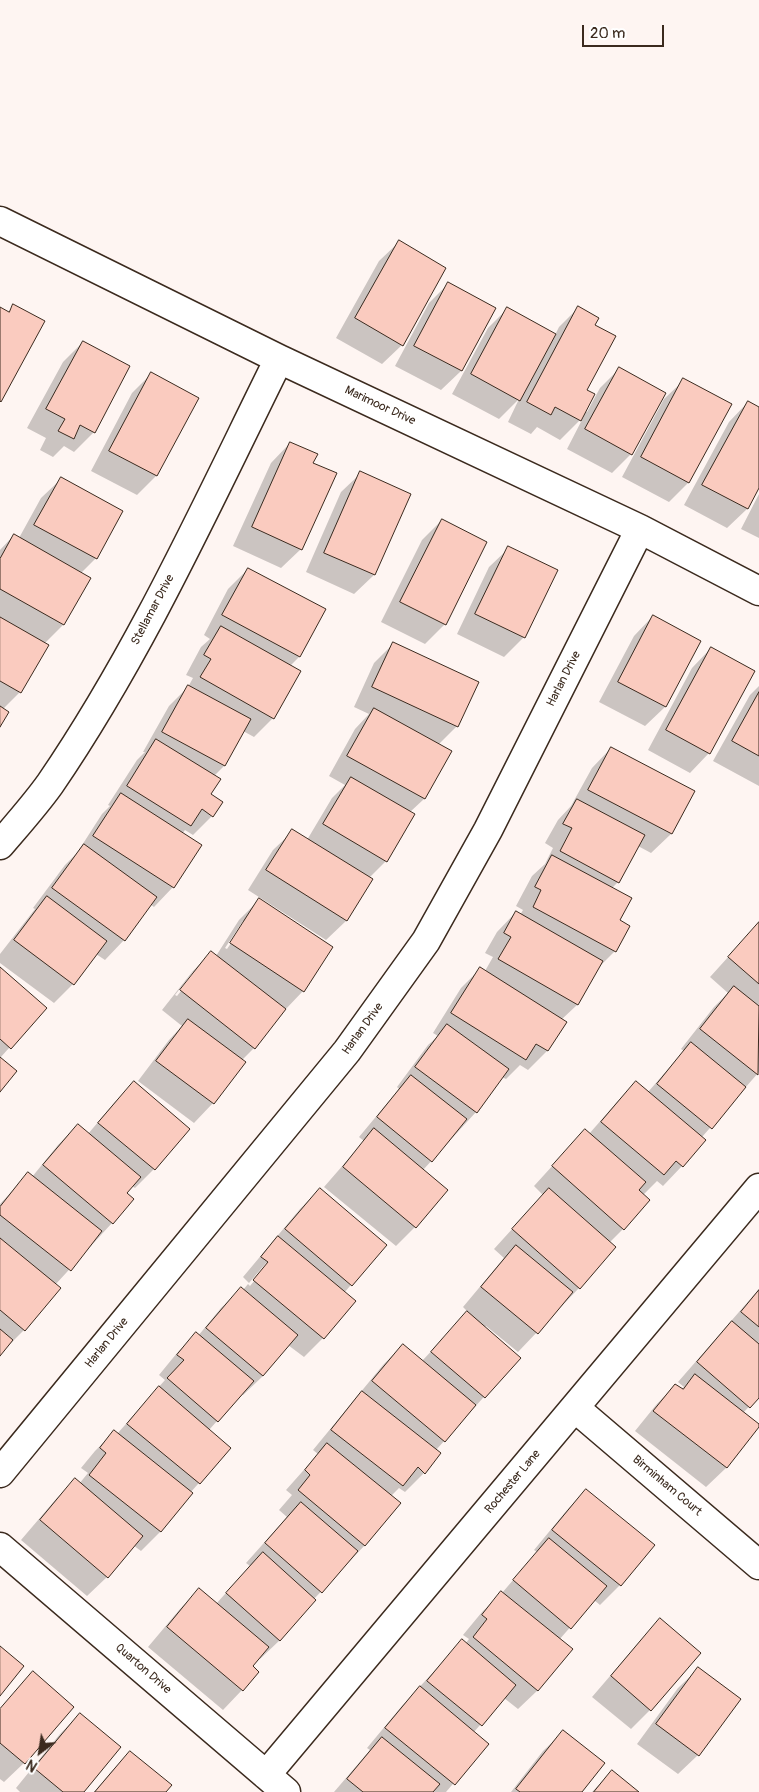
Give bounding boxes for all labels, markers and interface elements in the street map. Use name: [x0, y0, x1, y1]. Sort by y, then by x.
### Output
scale bar: [584, 15, 666, 47]
text: 20 m: [590, 24, 625, 43]
street label: Marimoor Drive: [342, 383, 418, 429]
street label: Stellamar Drive: [128, 572, 178, 648]
street label: Harlan Drive: [544, 649, 584, 709]
street label: Harlan Drive: [339, 1000, 387, 1058]
street label: Harlan Drive: [82, 1315, 132, 1371]
street label: Rochester Lane: [482, 1447, 544, 1517]
street label: Birminham Court: [629, 1453, 705, 1519]
street label: Quarton Drive: [112, 1641, 174, 1697]
north arrow: [15, 1727, 65, 1777]
text: N: [24, 1756, 40, 1775]

